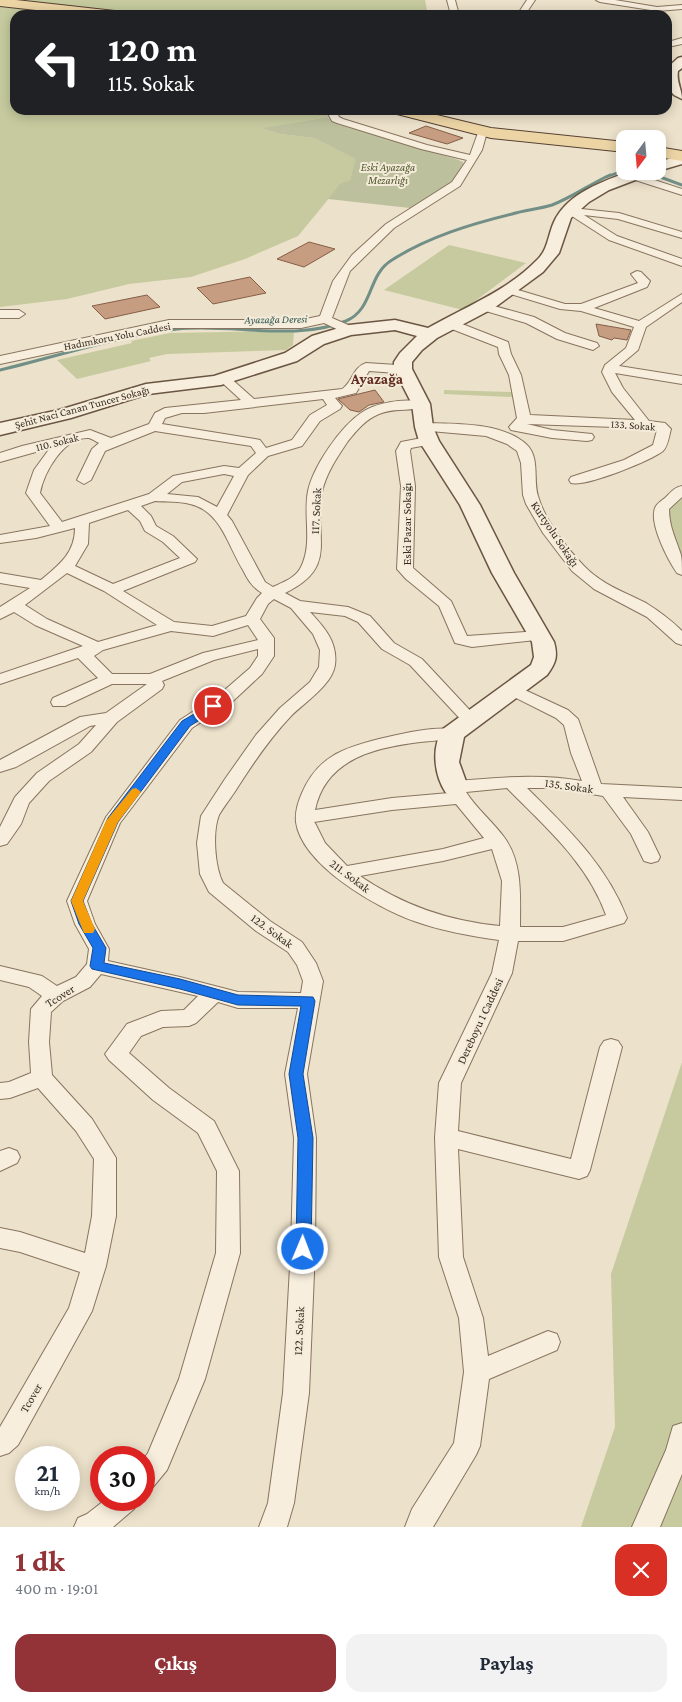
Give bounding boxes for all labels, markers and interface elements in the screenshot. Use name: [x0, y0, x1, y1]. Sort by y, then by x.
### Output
icon: left: [25, 30, 90, 95]
text: 120 m: [108, 30, 197, 69]
text: 115. Sokak: [108, 71, 194, 96]
north arrow: [616, 130, 666, 180]
map controls: [616, 130, 666, 180]
park label: Eski Ayazağa Mezarlığı: [361, 161, 415, 187]
water label: Ayazağa Deresi: [243, 312, 308, 327]
street label: Hadımkoru Yolu Caddesi: [62, 320, 172, 352]
district label: Ayazağa: [350, 371, 404, 387]
street label: Şehit Naci Canan Tuncer Sokağı: [13, 383, 151, 432]
street label: 133. Sokak: [610, 417, 656, 433]
street label: 110. Sokak: [34, 431, 81, 453]
street label: Eski Pazar Sokağı: [400, 483, 414, 565]
street label: 117. Sokak: [308, 487, 324, 535]
street label: Kurtyolu Sokağı: [528, 499, 582, 569]
pin: [192, 685, 234, 727]
icon: arrive: [199, 692, 227, 720]
street label: 135. Sokak: [544, 776, 594, 796]
street label: 211. Sokak: [327, 856, 373, 896]
street label: 122. Sokak: [248, 911, 296, 951]
street label: Dereboyu 1 Caddesi: [454, 976, 506, 1066]
street label: Tcover: [43, 981, 78, 1010]
position arrow: [276, 1222, 328, 1274]
street label: 122. Sokak: [291, 1306, 307, 1356]
street label: Tcover: [17, 1380, 45, 1415]
speed limit sign: 30: [90, 1446, 155, 1511]
text: 21: [36, 1459, 59, 1486]
text: km/h: [35, 1484, 60, 1498]
text: 1 dk: [15, 1544, 65, 1577]
button: close: [615, 1544, 667, 1596]
text: 400 m · 19:01: [15, 1580, 98, 1597]
button: Çıkış: [15, 1634, 336, 1692]
button: Paylaş: [346, 1634, 667, 1692]

